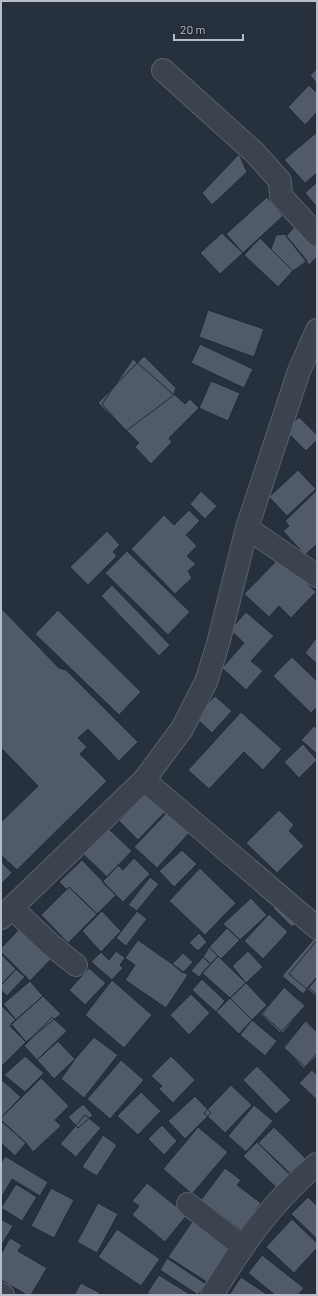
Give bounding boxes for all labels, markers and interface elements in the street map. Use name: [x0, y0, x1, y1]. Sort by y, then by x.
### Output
scale bar: [174, 16, 243, 42]
text: 20 m: [180, 22, 206, 36]

